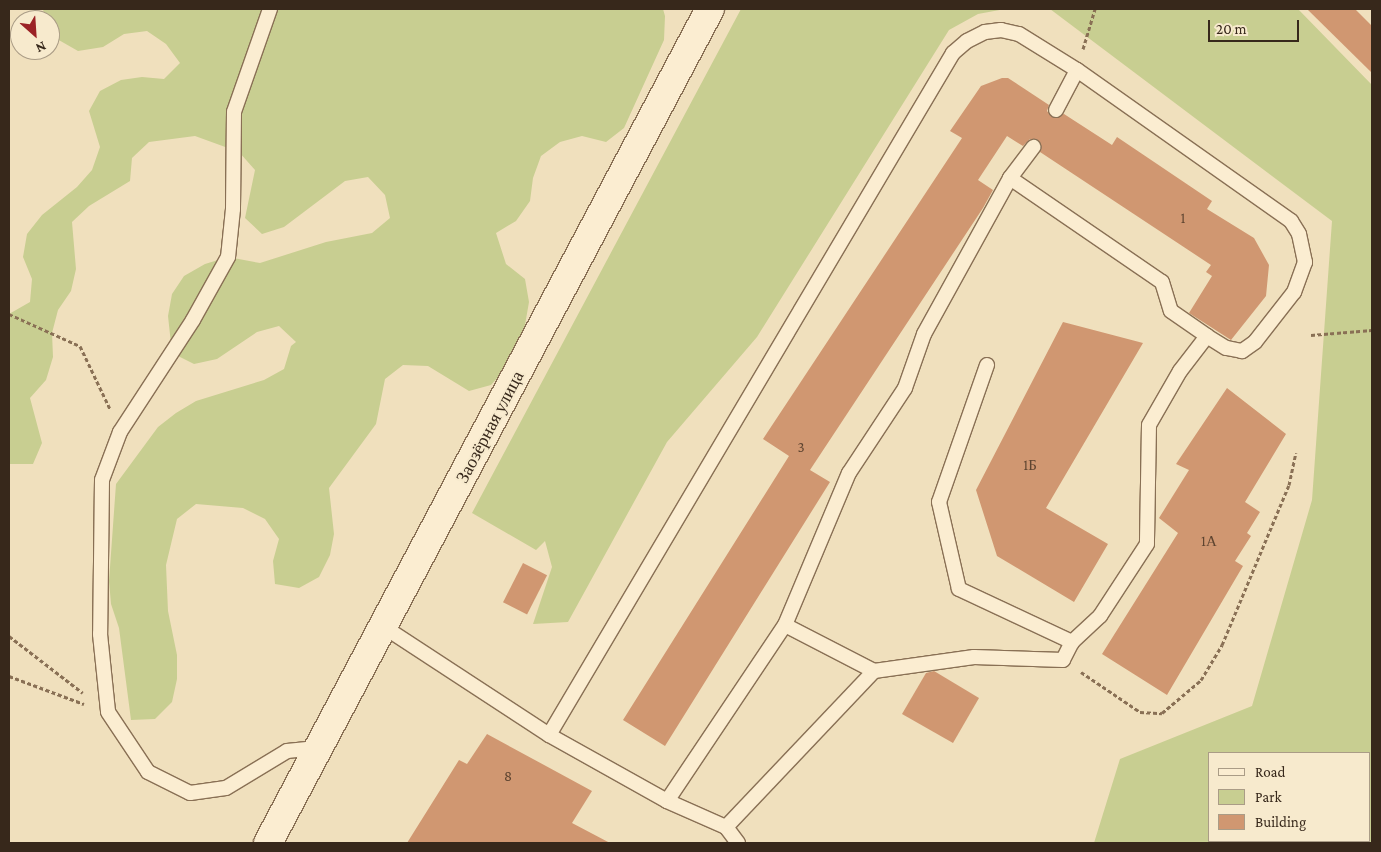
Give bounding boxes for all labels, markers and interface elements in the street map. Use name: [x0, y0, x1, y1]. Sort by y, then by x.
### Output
north arrow: [10, 10, 60, 60]
scale bar: [1211, 10, 1302, 42]
text: 20 m: [1216, 21, 1247, 37]
text: N: [33, 38, 49, 57]
house number: 1: [1181, 210, 1185, 228]
street label: Заозёрная улица: [451, 367, 529, 487]
house number: 3: [797, 439, 805, 457]
house number: 1Б: [1023, 457, 1037, 475]
house number: 1А: [1201, 533, 1217, 551]
legend: [1208, 752, 1371, 842]
text: Road: [1255, 764, 1285, 780]
house number: 8: [504, 768, 512, 786]
text: Park: [1255, 789, 1282, 805]
text: Building: [1255, 814, 1306, 830]

